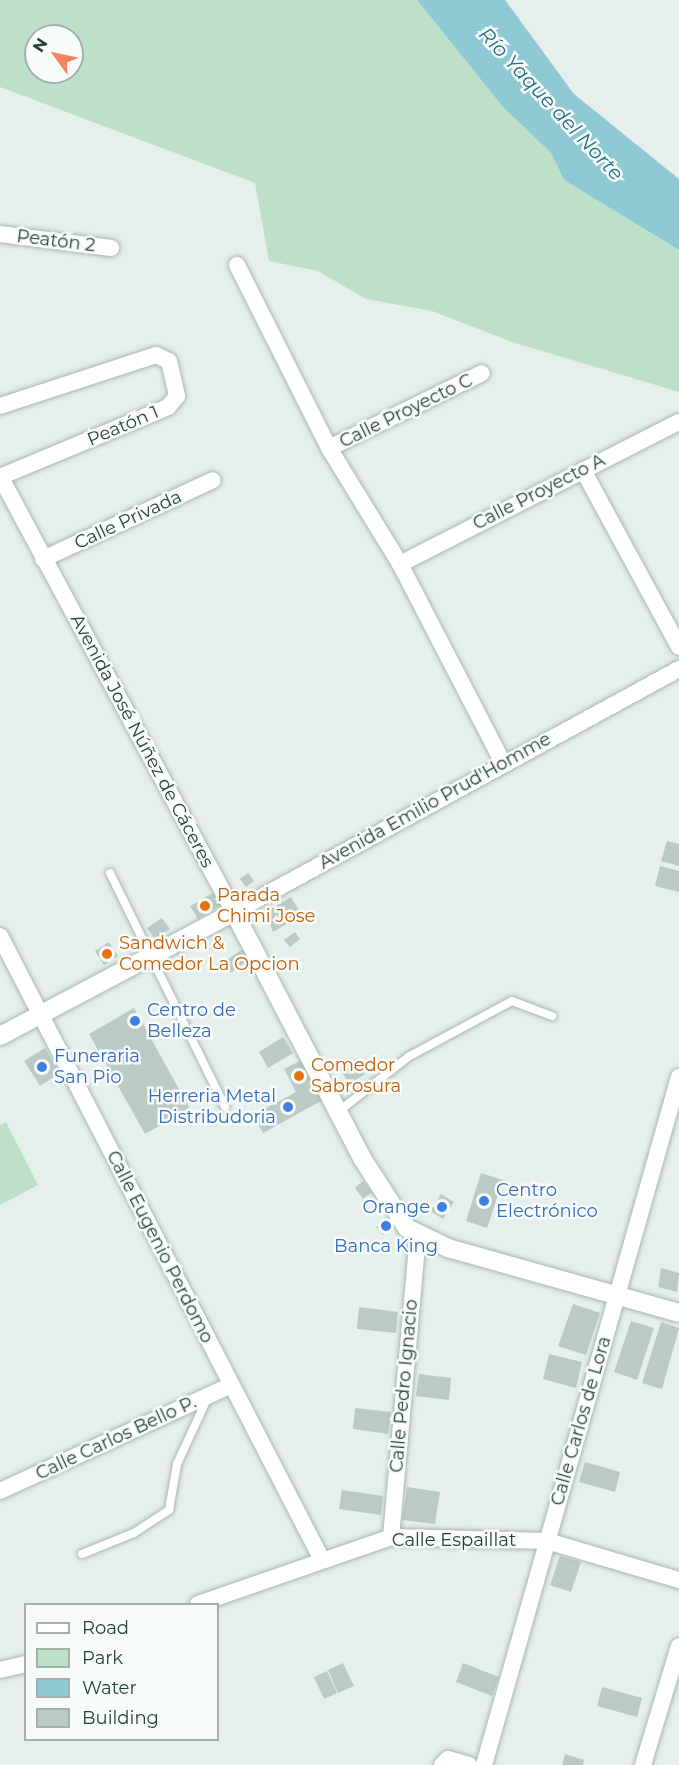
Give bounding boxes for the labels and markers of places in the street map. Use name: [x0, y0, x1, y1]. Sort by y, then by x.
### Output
place label: Parada Chimi Jose: [217, 885, 315, 928]
marker: Parada Chimi Jose: [198, 899, 212, 913]
place label: Sandwich & Comedor La Opcion: [119, 933, 300, 976]
marker: Sandwich & Comedor La Opcion: [100, 947, 114, 961]
place label: Centro de Belleza: [147, 1000, 236, 1042]
marker: Centro de Belleza: [128, 1014, 142, 1028]
place label: Funeraria San Pio: [54, 1046, 140, 1088]
place label: Comedor Sabrosura: [311, 1055, 401, 1098]
marker: Funeraria San Pio: [35, 1060, 49, 1074]
marker: Comedor Sabrosura: [292, 1069, 306, 1083]
place label: Herreria Metal Distribudoria: [148, 1086, 276, 1128]
marker: Herreria Metal Distribudoria: [281, 1100, 295, 1114]
place label: Centro Electrónico: [496, 1180, 598, 1222]
marker: Centro Electrónico: [477, 1194, 491, 1208]
place label: Orange: [362, 1196, 430, 1218]
marker: Orange: [435, 1200, 449, 1214]
marker: Banca King: [379, 1219, 393, 1233]
place label: Banca King: [334, 1235, 438, 1257]

